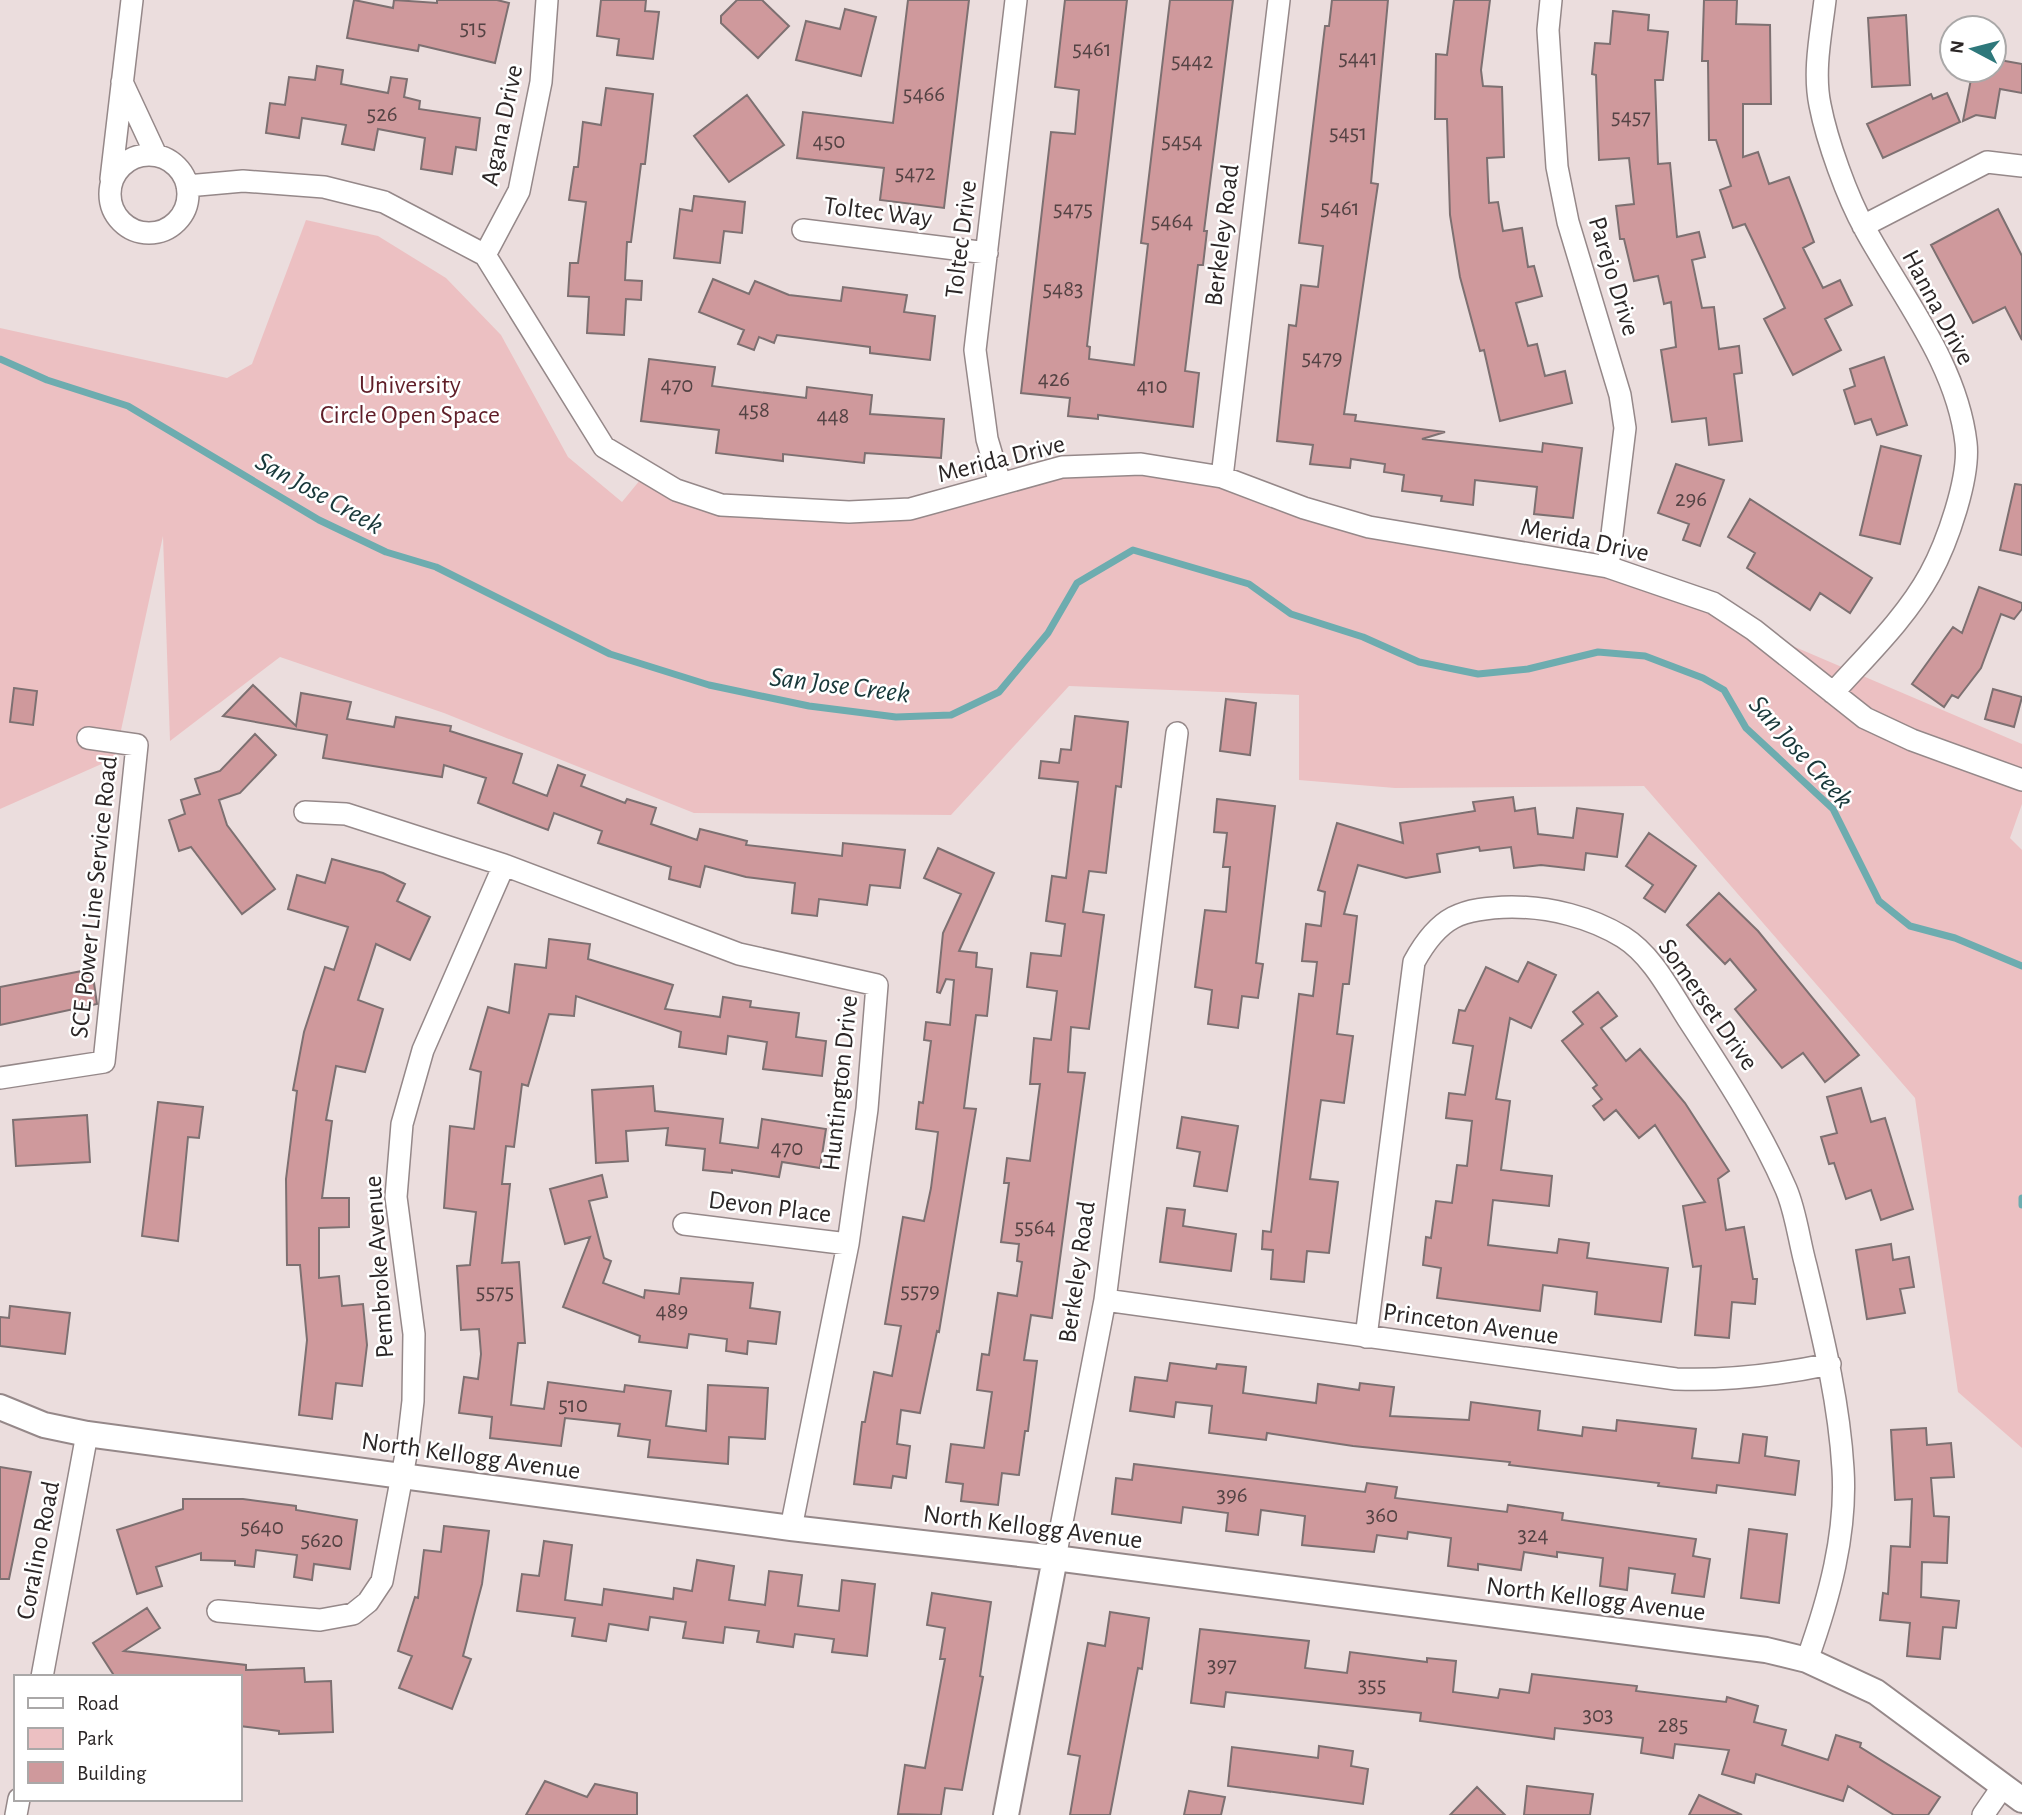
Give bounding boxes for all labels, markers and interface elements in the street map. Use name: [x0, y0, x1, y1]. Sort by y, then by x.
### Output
north arrow: [1938, 14, 2008, 84]
house number: 515: [459, 17, 487, 40]
house number: 5461: [1072, 38, 1112, 61]
text: N: [1947, 39, 1968, 55]
house number: 5441: [1338, 47, 1378, 70]
house number: 5442: [1171, 50, 1213, 73]
street label: Agana Drive: [476, 62, 527, 188]
house number: 5466: [903, 83, 945, 106]
house number: 526: [367, 103, 397, 126]
house number: 5457: [1611, 106, 1651, 129]
house number: 5451: [1329, 122, 1367, 145]
house number: 450: [813, 130, 845, 153]
house number: 5454: [1161, 130, 1203, 153]
house number: 5472: [895, 162, 935, 185]
street label: Berkeley Road: [1200, 163, 1244, 308]
street label: Toltec Drive: [941, 179, 981, 300]
street label: Toltec Way: [822, 192, 934, 232]
house number: 5461: [1320, 197, 1360, 220]
house number: 5475: [1053, 198, 1093, 221]
house number: 5464: [1151, 210, 1193, 233]
street label: Parejo Drive: [1584, 214, 1644, 339]
street label: Hanna Drive: [1897, 246, 1979, 369]
house number: 5483: [1042, 278, 1084, 301]
house number: 5479: [1301, 347, 1343, 370]
house number: 426: [1038, 368, 1070, 391]
park label: University Circle Open Space: [320, 372, 500, 428]
house number: 470: [661, 374, 693, 397]
house number: 410: [1136, 375, 1168, 398]
house number: 458: [738, 399, 770, 422]
house number: 448: [816, 405, 850, 428]
street label: Merida Drive: [935, 431, 1068, 487]
water label: San Jose Creek: [251, 447, 388, 540]
house number: 296: [1675, 488, 1707, 511]
street label: Merida Drive: [1518, 514, 1651, 566]
water label: San Jose Creek: [768, 663, 912, 708]
water label: San Jose Creek: [1743, 691, 1858, 814]
street label: SCE Power Line Service Road: [66, 755, 122, 1040]
street label: Somerset Drive: [1653, 934, 1763, 1075]
street label: Huntington Drive: [818, 994, 862, 1172]
house number: 470: [771, 1137, 803, 1160]
street label: Pembroke Avenue: [360, 1175, 398, 1359]
street label: Devon Place: [707, 1187, 833, 1227]
street label: Berkeley Road: [1054, 1199, 1100, 1345]
house number: 5564: [1014, 1216, 1056, 1239]
house number: 5579: [900, 1280, 940, 1303]
house number: 5575: [476, 1281, 514, 1304]
street label: Princeton Avenue: [1381, 1299, 1560, 1349]
house number: 489: [656, 1300, 688, 1323]
house number: 510: [558, 1394, 588, 1417]
street label: North Kellogg Avenue: [360, 1428, 582, 1484]
street label: Coralino Road: [12, 1479, 64, 1622]
house number: 396: [1216, 1484, 1248, 1507]
street label: North Kellogg Avenue: [922, 1501, 1144, 1553]
house number: 360: [1366, 1504, 1398, 1527]
house number: 5640: [240, 1516, 284, 1539]
house number: 324: [1517, 1524, 1549, 1547]
house number: 5620: [300, 1529, 344, 1552]
street label: North Kellogg Avenue: [1485, 1573, 1707, 1625]
house number: 397: [1207, 1654, 1237, 1677]
house number: 355: [1358, 1674, 1386, 1697]
legend: [14, 1675, 242, 1801]
text: Road: [77, 1693, 119, 1714]
house number: 303: [1582, 1704, 1614, 1727]
house number: 285: [1658, 1714, 1688, 1737]
text: Park: [77, 1728, 114, 1749]
text: Building: [77, 1763, 147, 1784]

